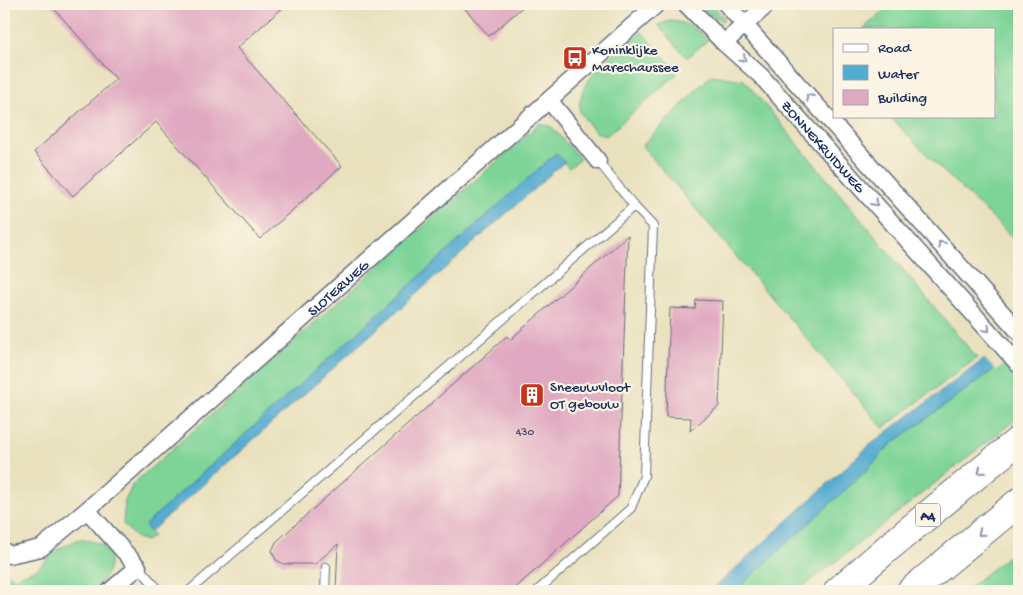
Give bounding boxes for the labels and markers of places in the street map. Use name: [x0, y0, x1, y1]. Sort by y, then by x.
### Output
place label: Koninklijke Marechaussee: [592, 42, 679, 77]
bus stop icon: Koninklijke Marechaussee: [562, 45, 588, 71]
place label: Sneeuwvloot OT gebouw: [550, 379, 632, 414]
building icon: Sneeuwvloot OT gebouw: [519, 382, 545, 408]

